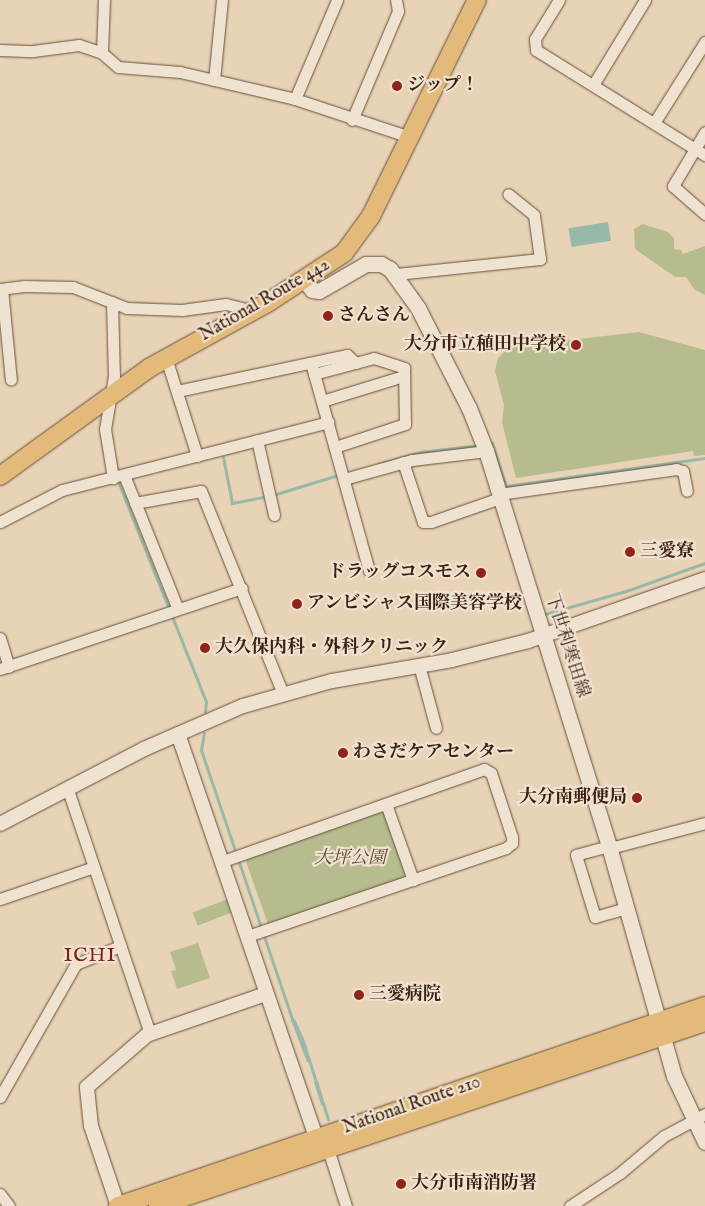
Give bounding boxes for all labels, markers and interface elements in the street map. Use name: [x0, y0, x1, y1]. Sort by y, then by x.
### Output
place label: ジップ！: [407, 75, 479, 97]
marker: ジップ！: [391, 80, 403, 92]
street label: National Route 442: [196, 255, 334, 347]
place label: さんさん: [338, 305, 410, 327]
marker: さんさん: [322, 310, 334, 322]
place label: 大分市立稙田中学校: [404, 334, 566, 356]
marker: 大分市立稙田中学校: [570, 339, 582, 351]
place label: 三愛寮: [640, 541, 694, 563]
marker: 三愛寮: [624, 546, 636, 558]
place label: ドラッグコスモス: [327, 562, 471, 584]
marker: ドラッグコスモス: [475, 567, 487, 579]
street label: 下世利寒田線: [539, 591, 593, 701]
place label: アンビシャス国際美容学校: [307, 593, 523, 615]
marker: アンビシャス国際美容学校: [291, 598, 303, 610]
place label: 大久保内科・外科クリニック: [215, 637, 449, 659]
marker: 大久保内科・外科クリニック: [199, 642, 211, 654]
place label: わさだケアセンター: [353, 742, 515, 764]
marker: わさだケアセンター: [337, 747, 349, 759]
place label: 大分南郵便局: [519, 787, 627, 809]
marker: 大分南郵便局: [631, 792, 643, 804]
park label: 大坪公園: [314, 848, 386, 870]
district label: ICHI: [63, 943, 117, 967]
place label: 三愛病院: [369, 984, 441, 1006]
marker: 三愛病院: [353, 989, 365, 1001]
street label: National Route 210: [340, 1072, 484, 1140]
place label: 大分市南消防署: [411, 1173, 537, 1195]
marker: 大分市南消防署: [395, 1178, 407, 1190]

